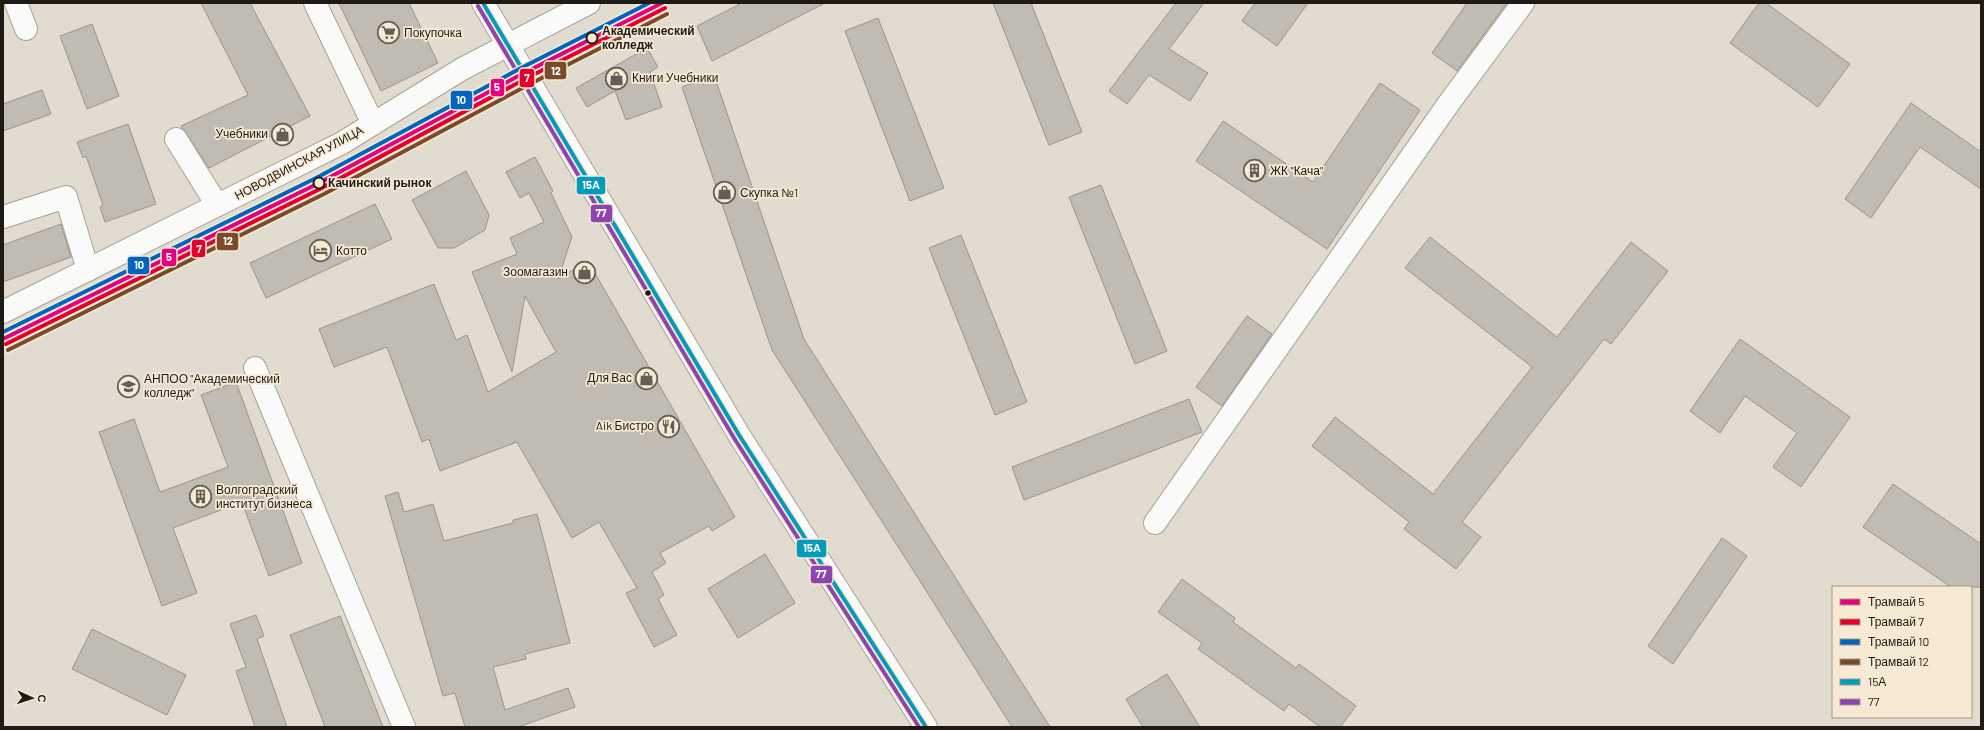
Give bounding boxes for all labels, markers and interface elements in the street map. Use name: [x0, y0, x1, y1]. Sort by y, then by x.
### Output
supermarket icon: Покупочка: [375, 20, 401, 46]
place label: Академический колледж: [602, 23, 695, 52]
place label: Покупочка: [404, 25, 462, 40]
marker: Академический колледж: [585, 31, 599, 45]
line badge: 12: [544, 61, 567, 80]
text: 12: [551, 64, 561, 77]
shop icon: Книги Учебники: [604, 65, 630, 91]
line badge: 7: [519, 68, 535, 88]
place label: Книги Учебники: [632, 70, 718, 84]
text: 7: [524, 71, 530, 84]
line badge: 5: [490, 78, 505, 97]
text: 5: [494, 80, 500, 93]
line badge: 10: [450, 90, 473, 110]
text: 10: [456, 93, 466, 106]
shop icon: Учебники: [270, 121, 296, 147]
street label: НОВОДВИНСКАЯ УЛИЦА: [232, 122, 366, 203]
place label: Учебники: [215, 126, 268, 140]
building icon: ЖК "Кача": [1242, 158, 1268, 184]
place label: ЖК "Кача": [1270, 163, 1323, 177]
place label: Качинский рынок: [328, 175, 432, 190]
marker: Качинский рынок: [312, 176, 326, 190]
line badge: 15А: [576, 176, 606, 195]
text: 15А: [582, 178, 600, 191]
shop icon: Скупка №1: [711, 180, 737, 206]
place label: Скупка №1: [740, 185, 798, 200]
line badge: 77: [590, 204, 613, 223]
text: 77: [596, 206, 607, 219]
line badge: 12: [216, 232, 239, 251]
text: 12: [223, 234, 233, 247]
hotel icon: Котто: [308, 238, 334, 264]
line badge: 7: [191, 239, 206, 258]
text: 7: [196, 242, 202, 255]
place label: Котто: [336, 243, 367, 257]
line badge: 5: [161, 248, 177, 267]
text: 5: [166, 250, 172, 263]
line badge: 10: [127, 256, 150, 275]
text: 10: [134, 258, 144, 271]
shop icon: Зоомагазин: [571, 259, 597, 285]
place label: Зоомагазин: [503, 264, 568, 278]
unlabelled marker: [643, 288, 653, 298]
shop icon: Для Вас: [634, 365, 660, 391]
place label: Для Вас: [587, 370, 632, 385]
place label: АНПОО "Академический колледж": [144, 371, 280, 400]
school or university icon: АНПОО "Академический колледж": [115, 373, 141, 399]
restaurant icon: Aik Бистро: [656, 413, 682, 439]
place label: Aik Бистро: [596, 418, 654, 433]
place label: Волгоградский институт бизнеса: [216, 482, 312, 511]
building icon: Волгоградский институт бизнеса: [188, 484, 214, 510]
line badge: 15А: [796, 539, 827, 558]
text: 15А: [803, 541, 821, 554]
line badge: 77: [810, 565, 833, 584]
text: 77: [816, 567, 827, 580]
legend: [1832, 586, 1972, 718]
text: Трамвай 5: [1868, 594, 1924, 609]
text: Трамвай 7: [1868, 614, 1924, 629]
text: Трамвай 10: [1868, 634, 1929, 649]
text: Трамвай 12: [1868, 654, 1929, 669]
text: 15А: [1868, 674, 1886, 688]
north arrow: [12, 678, 52, 718]
text: С: [36, 694, 49, 703]
text: 77: [1868, 694, 1880, 708]

